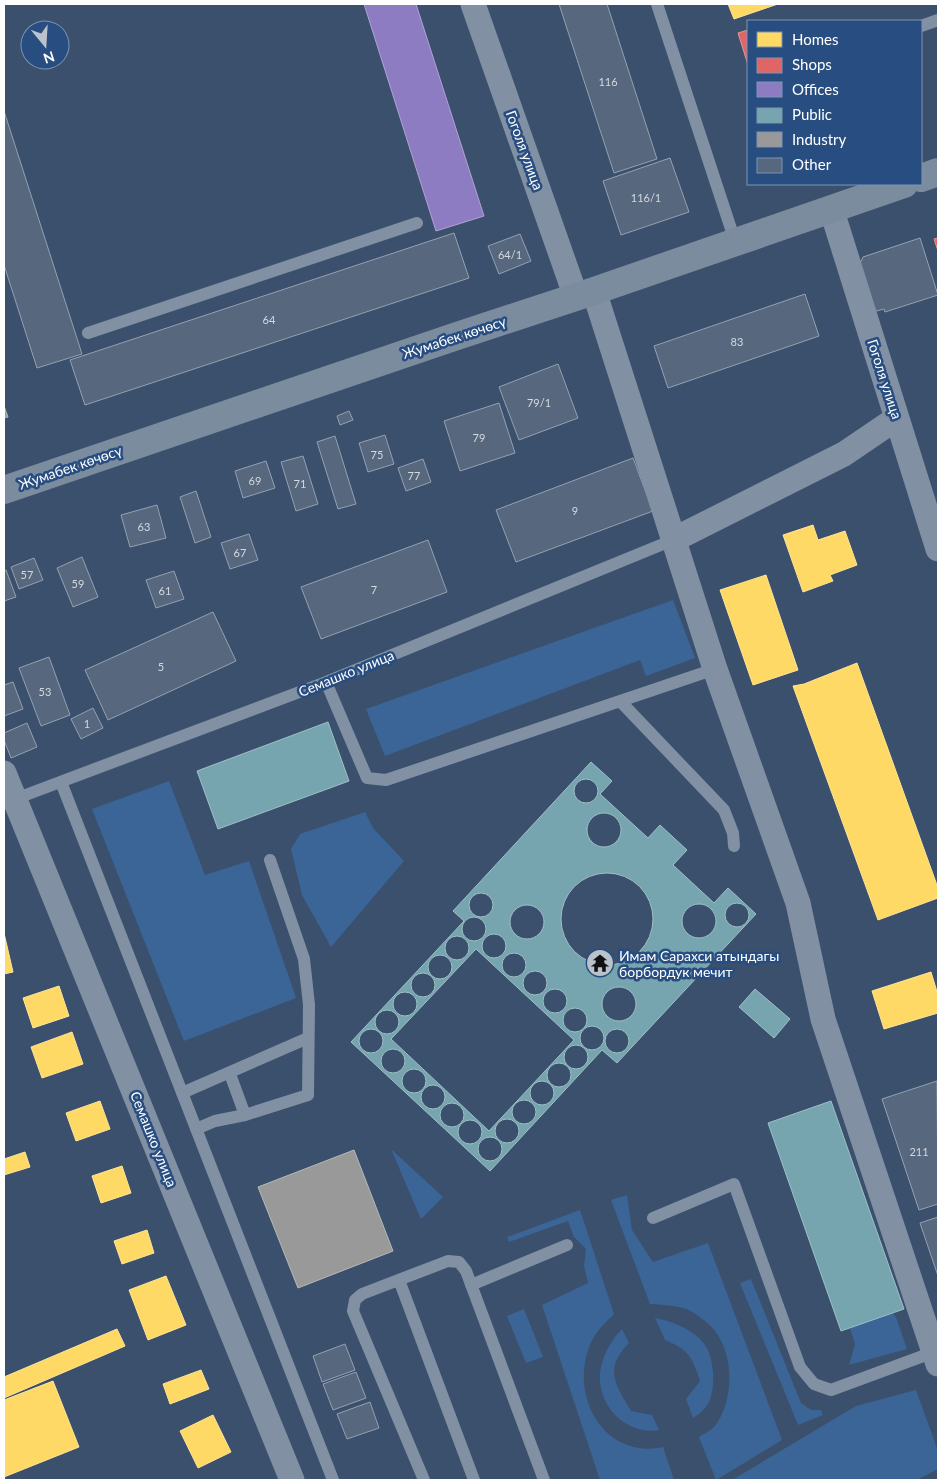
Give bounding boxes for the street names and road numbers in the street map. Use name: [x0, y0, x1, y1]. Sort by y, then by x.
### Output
street label: Гоголя улица: [503, 108, 547, 192]
street label: Жумабек көчөсү: [400, 312, 509, 362]
street label: Гоголя улица: [864, 337, 906, 421]
street label: Жумабек көчөсү: [16, 441, 125, 493]
street label: Семашко улица: [296, 646, 396, 700]
street label: Семашко улица: [127, 1089, 181, 1189]

